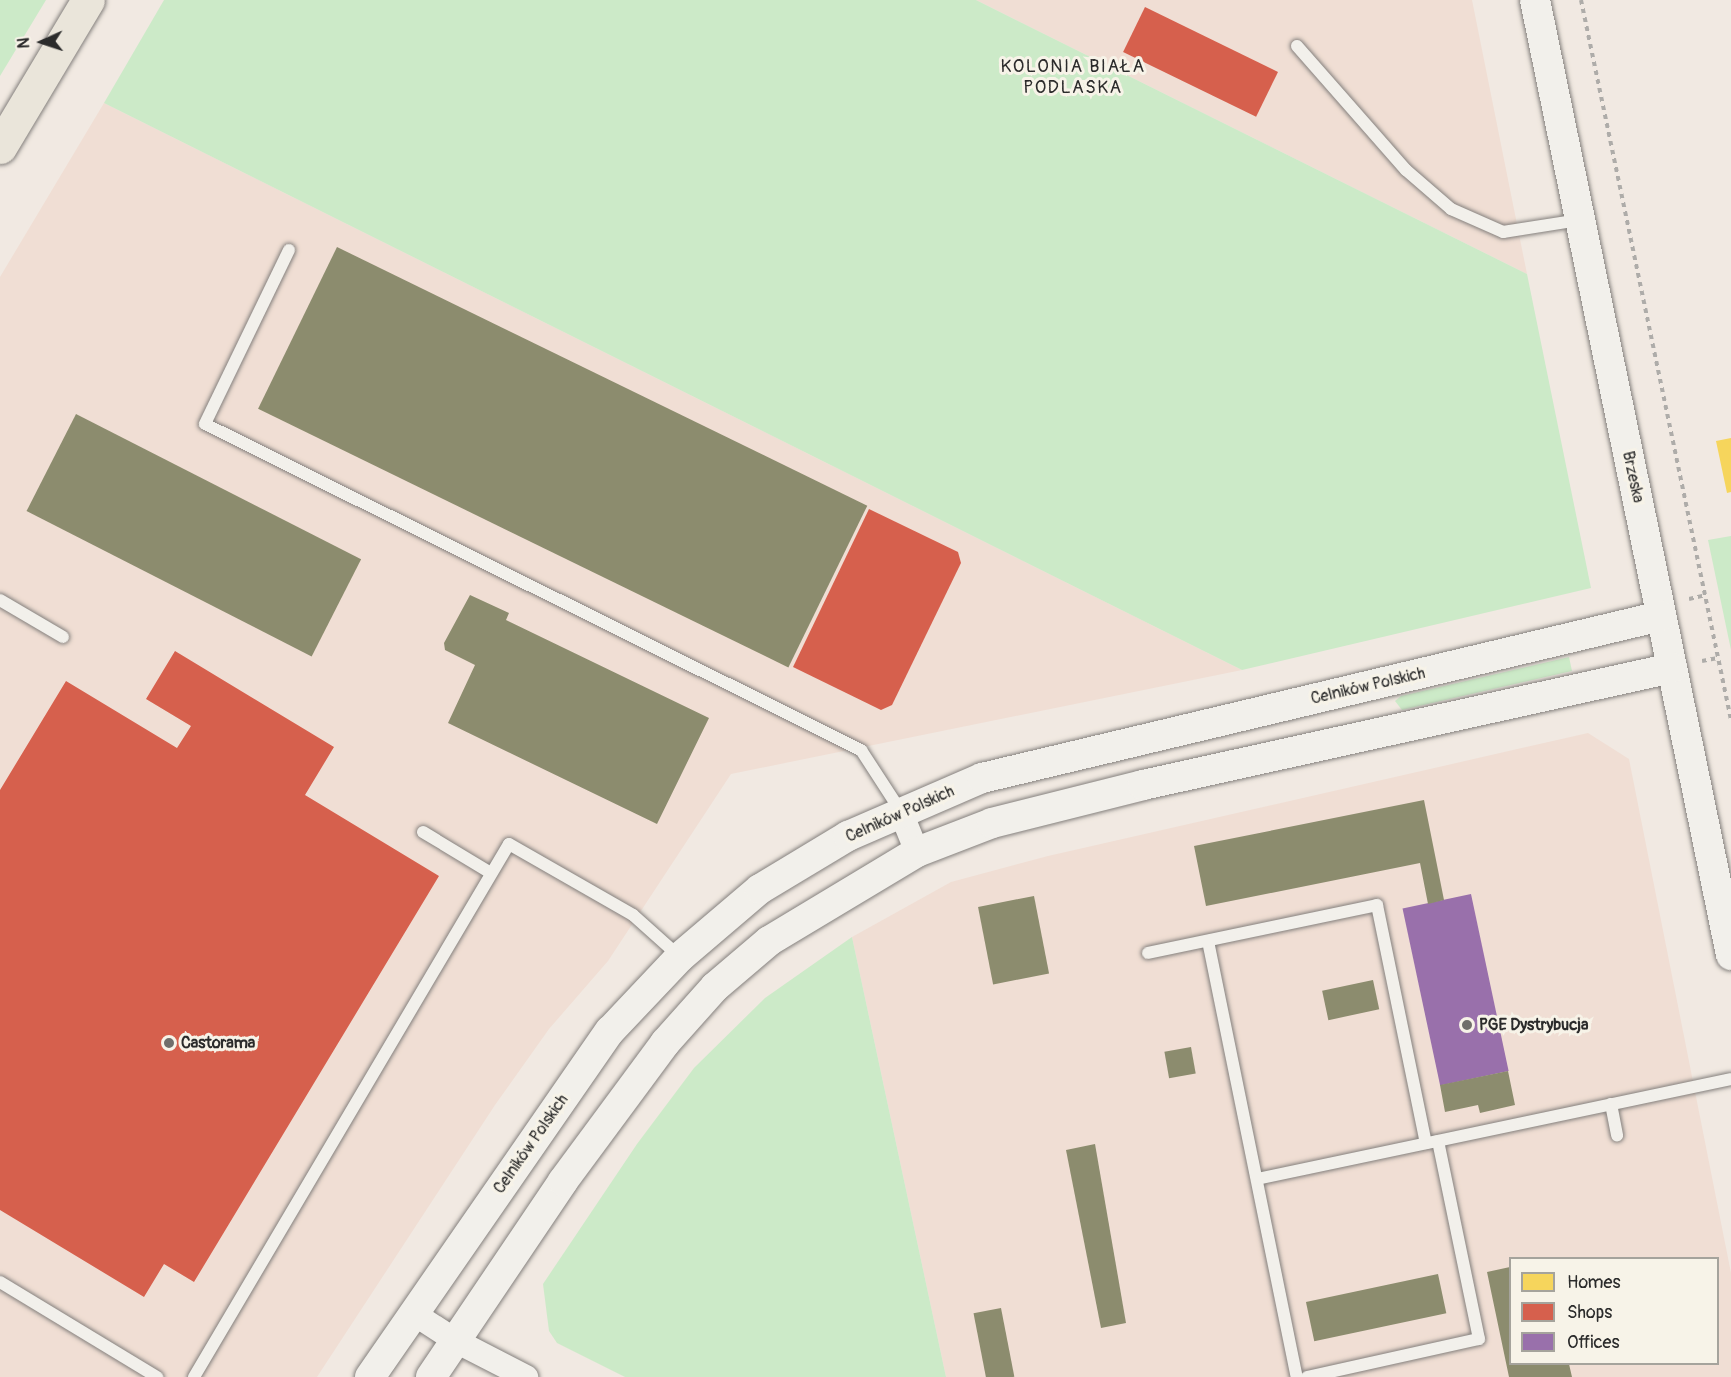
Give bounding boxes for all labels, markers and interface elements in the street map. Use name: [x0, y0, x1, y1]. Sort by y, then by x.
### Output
north arrow: [12, 12, 72, 72]
text: N: [14, 37, 34, 49]
district label: KOLONIA BIAŁA PODLASKA: [1000, 57, 1146, 100]
street label: Brzeska: [1618, 449, 1648, 505]
street label: Celników Polskich: [1309, 664, 1427, 708]
street label: Celników Polskich: [843, 781, 957, 847]
place label: PGE Dystrybucja: [1479, 1015, 1588, 1035]
marker: PGE Dystrybucja: [1460, 1018, 1474, 1032]
place label: Castorama: [181, 1033, 255, 1053]
marker: Castorama: [162, 1036, 176, 1050]
street label: Celników Polskich: [490, 1091, 572, 1197]
legend: [1509, 1257, 1719, 1365]
text: Homes: [1567, 1271, 1620, 1294]
text: Shops: [1567, 1301, 1612, 1324]
text: Offices: [1567, 1331, 1619, 1354]

